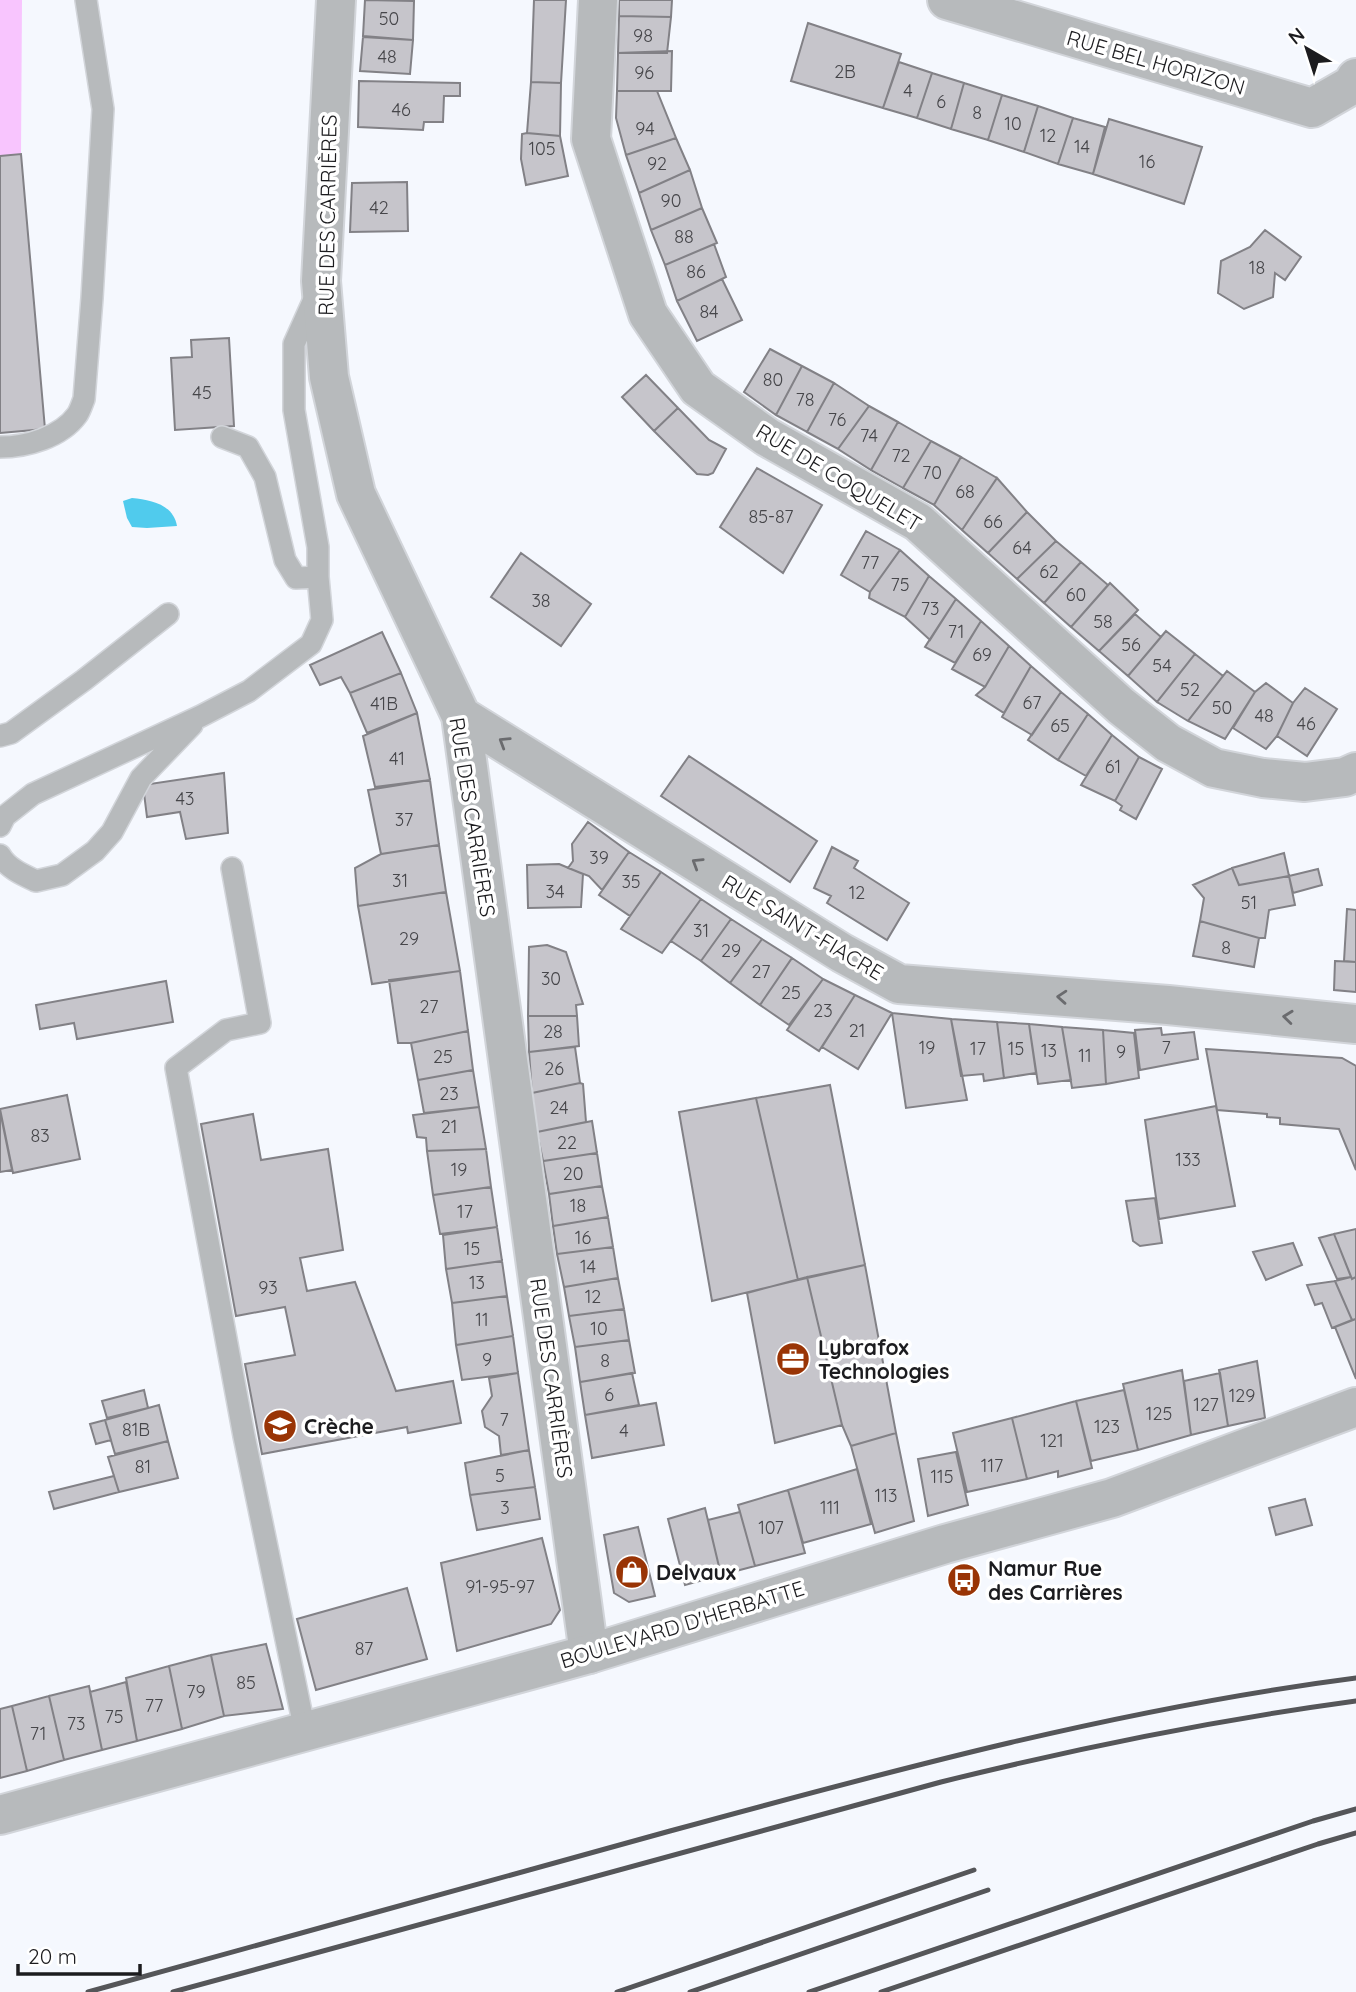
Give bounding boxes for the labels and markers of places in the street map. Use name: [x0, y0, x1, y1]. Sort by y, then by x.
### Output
place label: Lybrafox Technologies: [818, 1334, 949, 1384]
office icon: Lybrafox Technologies: [774, 1340, 812, 1378]
school or university icon: Crèche: [261, 1407, 299, 1445]
place label: Crèche: [304, 1413, 374, 1439]
shop icon: Delvaux: [613, 1553, 651, 1591]
place label: Namur Rue des Carrières: [988, 1555, 1123, 1605]
place label: Delvaux: [656, 1559, 736, 1585]
bus stop icon: Namur Rue des Carrières: [945, 1561, 983, 1599]

